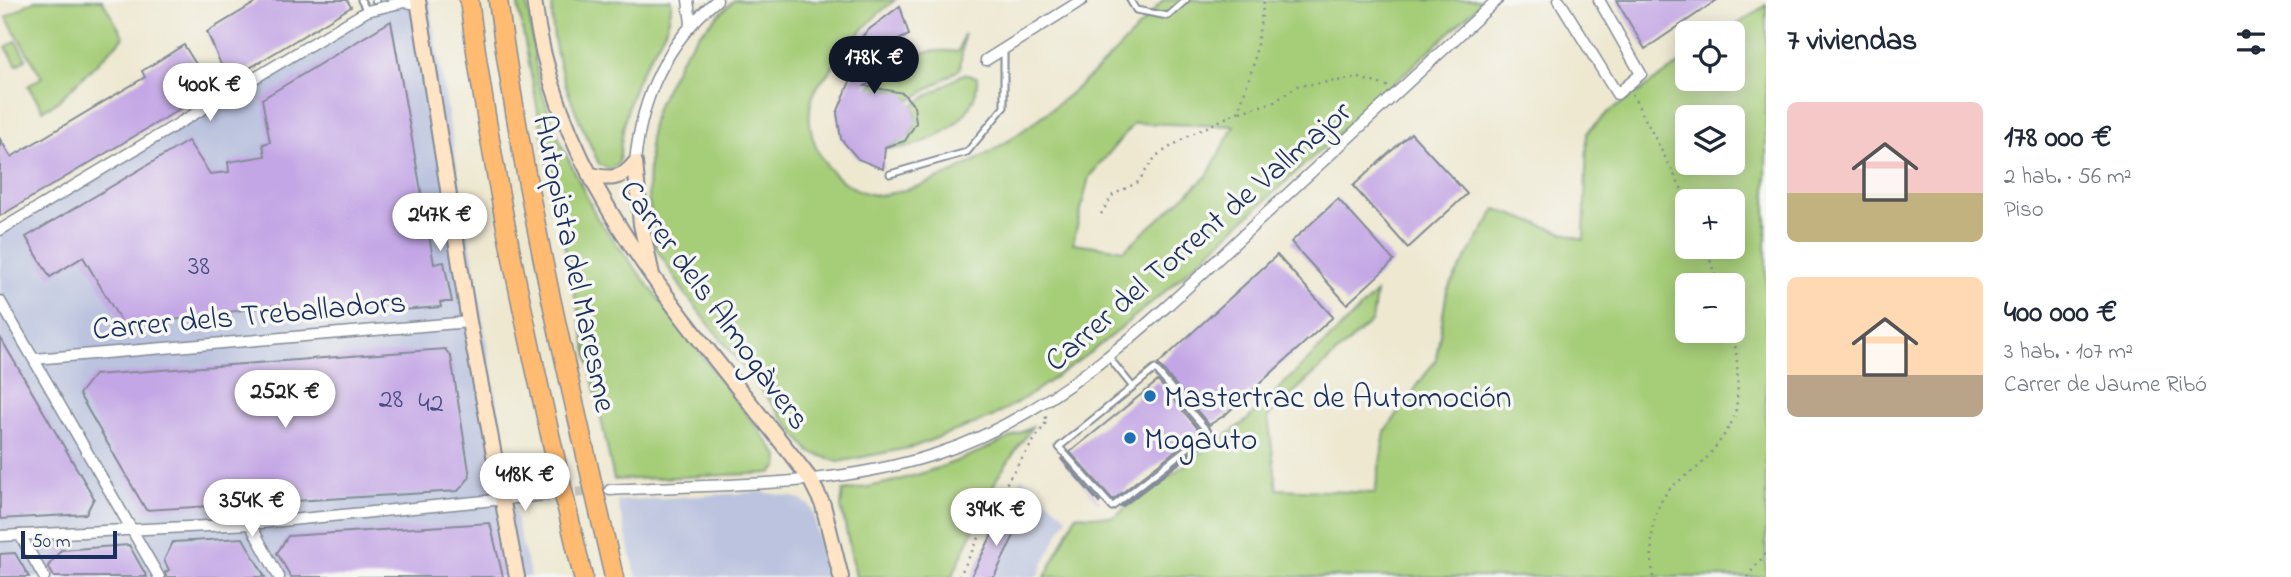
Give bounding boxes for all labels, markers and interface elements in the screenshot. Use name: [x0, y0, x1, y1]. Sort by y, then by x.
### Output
text: 7 viviendas: [1787, 20, 1917, 64]
map controls: [1675, 21, 1745, 343]
button: locate: [1675, 21, 1745, 91]
icon: filters: [2232, 23, 2270, 61]
pin: 178K €: [817, 36, 931, 96]
text: 178K €: [845, 42, 903, 75]
pin: 400K €: [153, 64, 267, 123]
text: 400K €: [179, 69, 241, 102]
street label: Carrer del Torrent de Vallmajor: [1035, 91, 1363, 384]
button: layers: [1675, 105, 1745, 175]
street label: Autopista del Maresme: [518, 111, 627, 417]
text: 178 000 €: [2004, 117, 2112, 161]
icon: home: [1843, 130, 1927, 214]
text: 2 hab. · 56 m²: [2004, 161, 2131, 194]
street label: Carrer dels Almogàvers: [606, 171, 820, 441]
button: +: [1675, 189, 1745, 259]
pin: 247K €: [383, 194, 497, 253]
text: Piso: [2004, 194, 2044, 227]
text: 247K €: [408, 199, 472, 232]
house number: 38: [188, 247, 210, 288]
button: −: [1675, 273, 1745, 343]
street label: Carrer dels Treballadors: [91, 280, 408, 355]
text: 400 000 €: [2004, 292, 2117, 336]
icon: home: [1843, 305, 1927, 389]
text: 3 hab. · 107 m²: [2004, 336, 2133, 369]
text: Carrer de Jaume Ribó: [2004, 369, 2207, 402]
pin: 252K €: [228, 370, 342, 430]
text: 252K €: [251, 376, 319, 409]
place label: Mastertrac de Automoción: [1164, 376, 1512, 423]
house number: 28: [379, 380, 403, 421]
house number: 42: [418, 384, 444, 425]
marker: Mastertrac de Automoción: [1142, 388, 1158, 404]
place label: Mogauto: [1144, 418, 1257, 465]
marker: Mogauto: [1122, 430, 1138, 446]
pin: 418K €: [468, 454, 582, 513]
text: 418K €: [496, 459, 554, 492]
pin: 354K €: [195, 480, 309, 539]
text: 354K €: [219, 485, 285, 518]
pin: 394K €: [939, 489, 1053, 548]
text: 394K €: [967, 494, 1025, 527]
scale bar: [21, 528, 117, 560]
text: 50 m: [32, 529, 71, 556]

